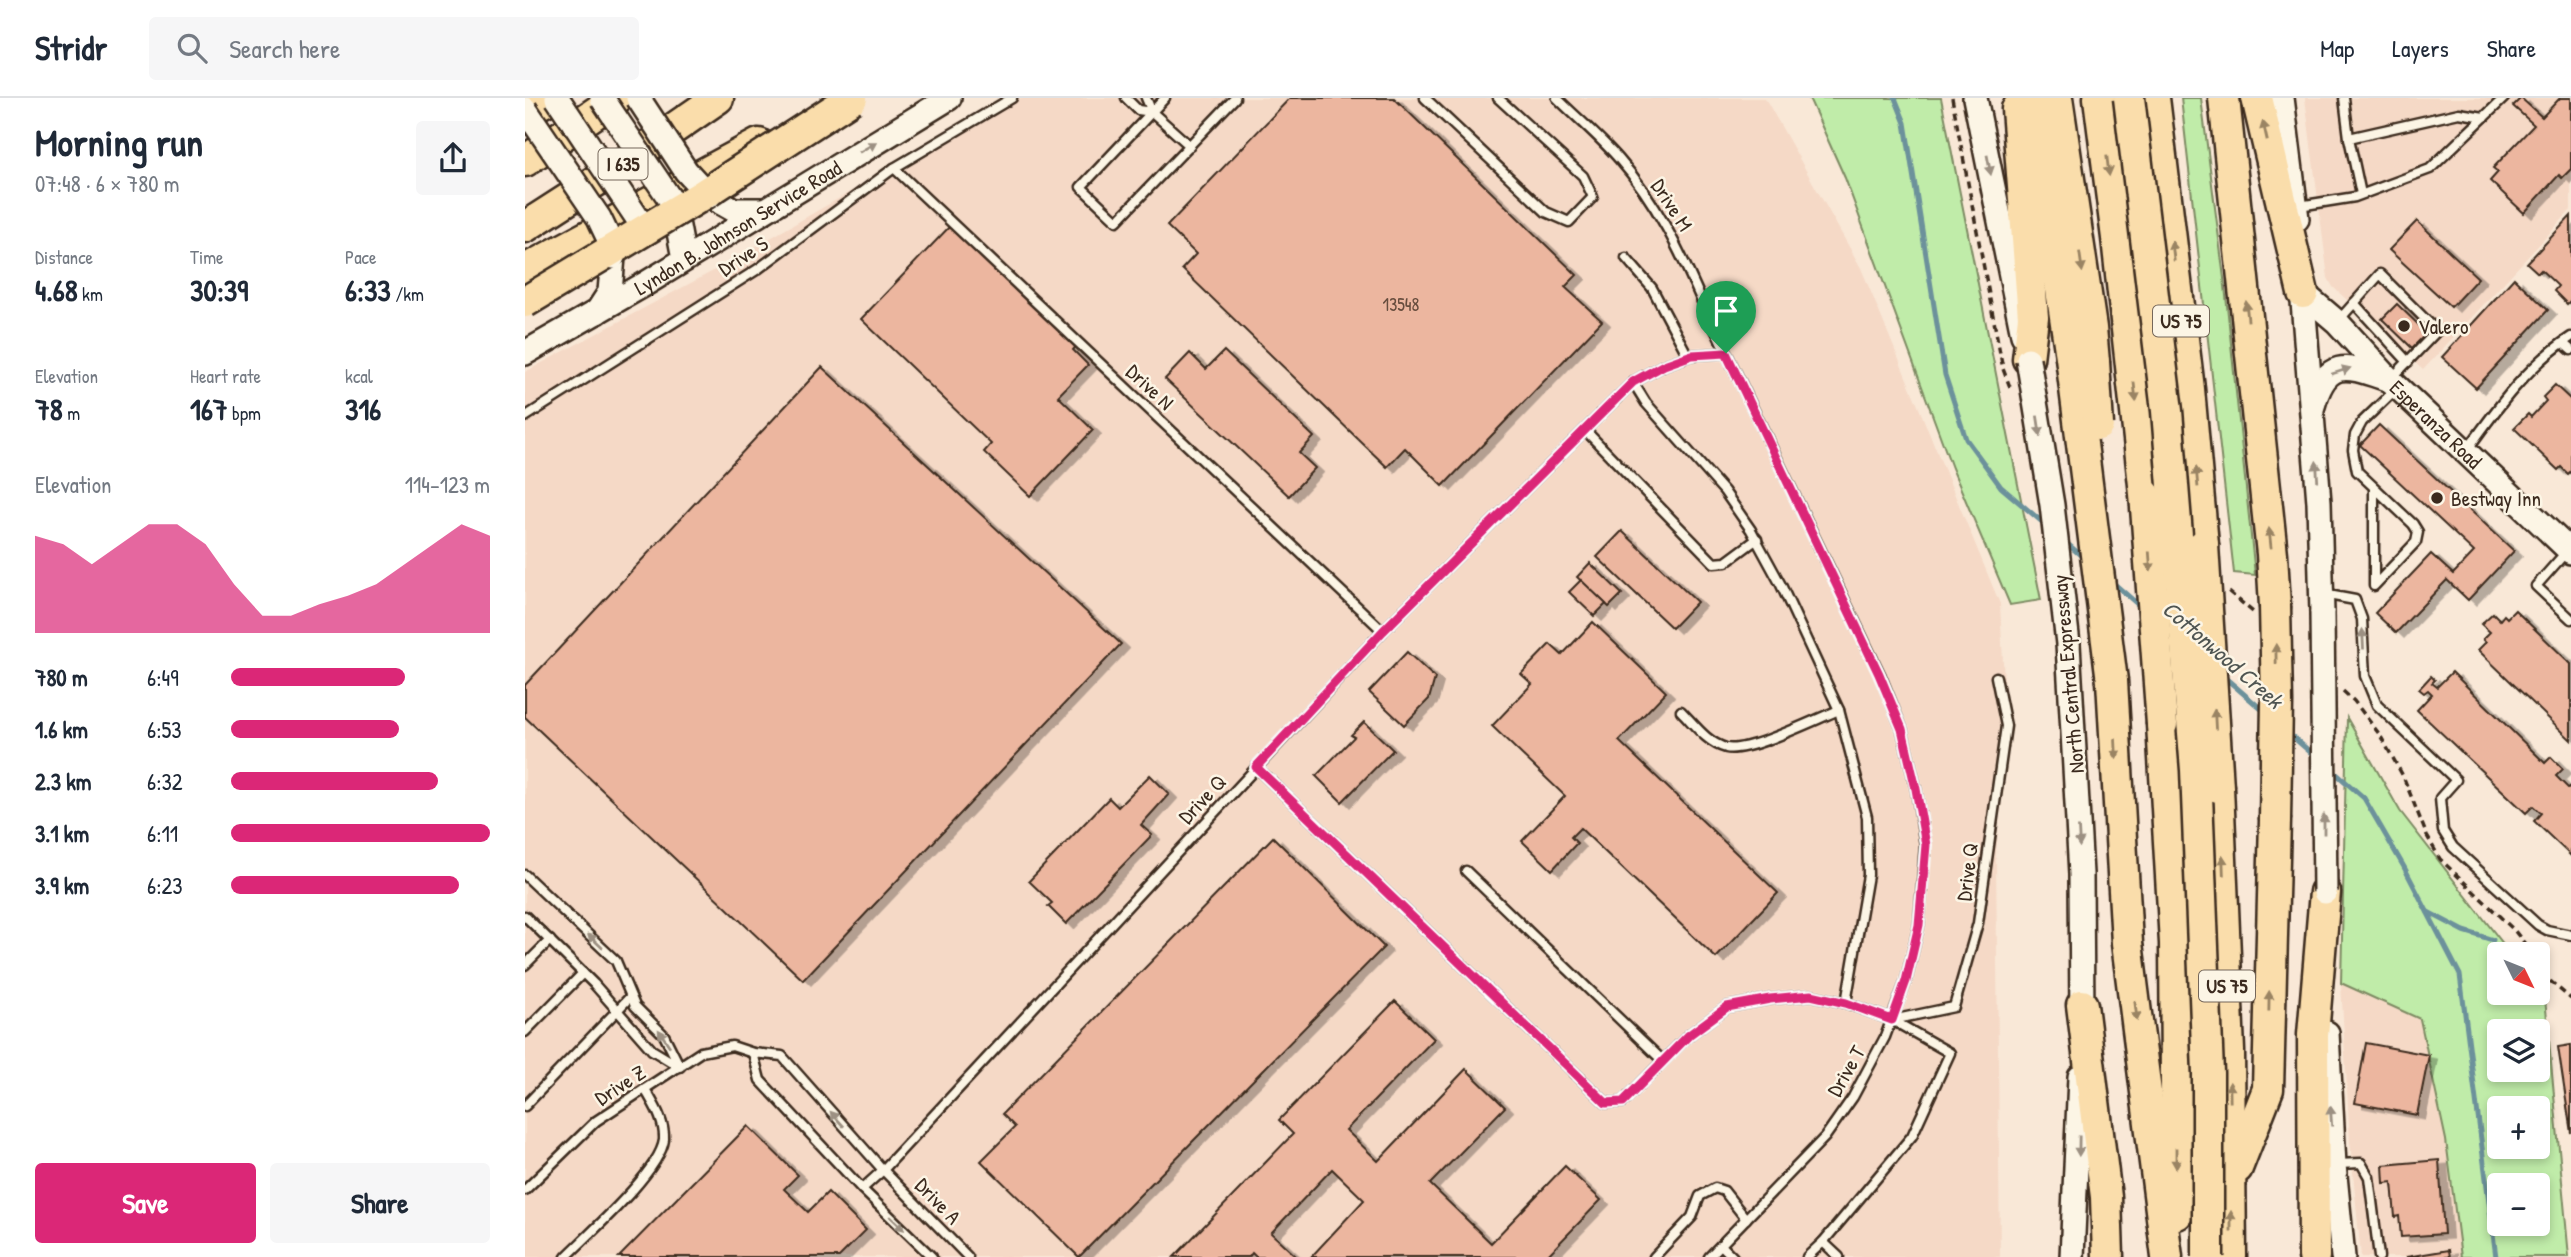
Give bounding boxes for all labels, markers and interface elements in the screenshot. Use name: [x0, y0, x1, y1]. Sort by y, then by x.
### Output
search box: [149, 17, 639, 80]
text: Stridr: [35, 26, 107, 70]
icon: search: [173, 29, 211, 67]
text: Search here: [229, 31, 340, 66]
text: Map: [2320, 32, 2354, 64]
text: Layers: [2392, 32, 2449, 64]
text: Share: [2487, 32, 2536, 64]
text: Morning run: [35, 116, 203, 168]
one-way arrow: [2259, 120, 2270, 142]
button: share: [416, 121, 490, 195]
one-way arrow: [859, 141, 878, 153]
road number: I 635: [599, 148, 647, 180]
street label: Lyndon B. Johnson Service Road: [629, 153, 847, 302]
one-way arrow: [1983, 154, 1994, 176]
one-way arrow: [2103, 155, 2114, 177]
text: 07:48 · 6 × 780 m: [35, 168, 179, 199]
street label: Drive M: [1644, 173, 1700, 237]
street label: Drive S: [712, 229, 774, 283]
one-way arrow: [2168, 239, 2179, 261]
text: Distance: [35, 244, 93, 270]
text: Time: [190, 244, 224, 270]
text: Pace: [345, 244, 377, 270]
one-way arrow: [2076, 252, 2087, 274]
text: 4.68: [35, 270, 78, 310]
text: 30:39: [190, 270, 248, 310]
text: 6:33: [345, 270, 391, 310]
text: km: [78, 281, 103, 307]
text: /km: [391, 281, 424, 307]
pin: [1696, 281, 1756, 353]
house number: 13548: [1383, 292, 1420, 317]
icon: arrive: [1707, 292, 1745, 330]
one-way arrow: [2242, 300, 2253, 322]
road number: US 75: [2153, 306, 2209, 336]
place label: Valero: [2418, 312, 2469, 341]
marker: Valero: [2396, 318, 2412, 334]
street label: Drive N: [1120, 357, 1180, 417]
text: Elevation: [35, 363, 98, 389]
text: Heart rate: [190, 363, 261, 389]
text: kcal: [345, 363, 373, 389]
one-way arrow: [2331, 365, 2352, 376]
street label: Esperanza Road: [2384, 373, 2489, 475]
one-way arrow: [2130, 381, 2141, 403]
text: 78: [35, 389, 63, 429]
text: 167: [190, 389, 228, 429]
text: 316: [345, 389, 381, 429]
text: m: [63, 400, 80, 426]
text: bpm: [228, 400, 261, 426]
one-way arrow: [2034, 416, 2045, 438]
one-way arrow: [2311, 460, 2322, 482]
one-way arrow: [2191, 466, 2202, 488]
text: Elevation: [35, 469, 111, 500]
text: 114–123 m: [405, 469, 490, 500]
place label: Bestway Inn: [2451, 484, 2541, 513]
marker: Bestway Inn: [2429, 490, 2445, 506]
one-way arrow: [2265, 526, 2276, 548]
one-way arrow: [2145, 551, 2156, 573]
street label: North Central Expressway: [2045, 573, 2091, 774]
water label: Cottonwood Creek: [2156, 593, 2292, 717]
one-way arrow: [2357, 628, 2368, 650]
one-way arrow: [2270, 643, 2282, 665]
text: 780 m: [35, 662, 88, 693]
text: 6:49: [147, 662, 179, 693]
one-way arrow: [2210, 707, 2221, 729]
text: 1.6 km: [35, 714, 88, 745]
text: 6:53: [147, 714, 182, 745]
one-way arrow: [2110, 738, 2121, 760]
text: 2.3 km: [35, 766, 91, 797]
text: 6:32: [147, 766, 183, 797]
street label: Drive Q: [1172, 768, 1232, 830]
one-way arrow: [2318, 812, 2330, 834]
text: 3.1 km: [35, 818, 89, 849]
text: 6:11: [147, 818, 178, 849]
one-way arrow: [2074, 826, 2085, 848]
street label: Drive Q: [1949, 841, 1985, 903]
one-way arrow: [2217, 854, 2228, 876]
text: 3.9 km: [35, 870, 89, 901]
text: 6:23: [147, 870, 183, 901]
one-way arrow: [586, 932, 603, 949]
north arrow: [2487, 942, 2550, 1004]
map controls: [2487, 942, 2550, 1236]
road number: US 75: [2199, 971, 2255, 1002]
one-way arrow: [2264, 990, 2275, 1012]
one-way arrow: [2130, 1000, 2141, 1022]
button: layers: [2487, 1019, 2550, 1082]
one-way arrow: [657, 1029, 671, 1047]
street label: Drive T: [1820, 1039, 1873, 1102]
street label: Drive Z: [589, 1058, 651, 1112]
one-way arrow: [2224, 1081, 2236, 1103]
button: +: [2487, 1096, 2550, 1159]
one-way arrow: [2326, 1105, 2337, 1127]
one-way arrow: [830, 1111, 846, 1128]
one-way arrow: [2073, 1136, 2084, 1158]
one-way arrow: [2170, 1148, 2182, 1170]
button: Save: [35, 1163, 256, 1243]
button: Share: [270, 1163, 490, 1243]
street label: Drive A: [909, 1171, 967, 1231]
button: −: [2487, 1173, 2550, 1236]
one-way arrow: [2225, 1210, 2237, 1232]
one-way arrow: [888, 1215, 905, 1231]

